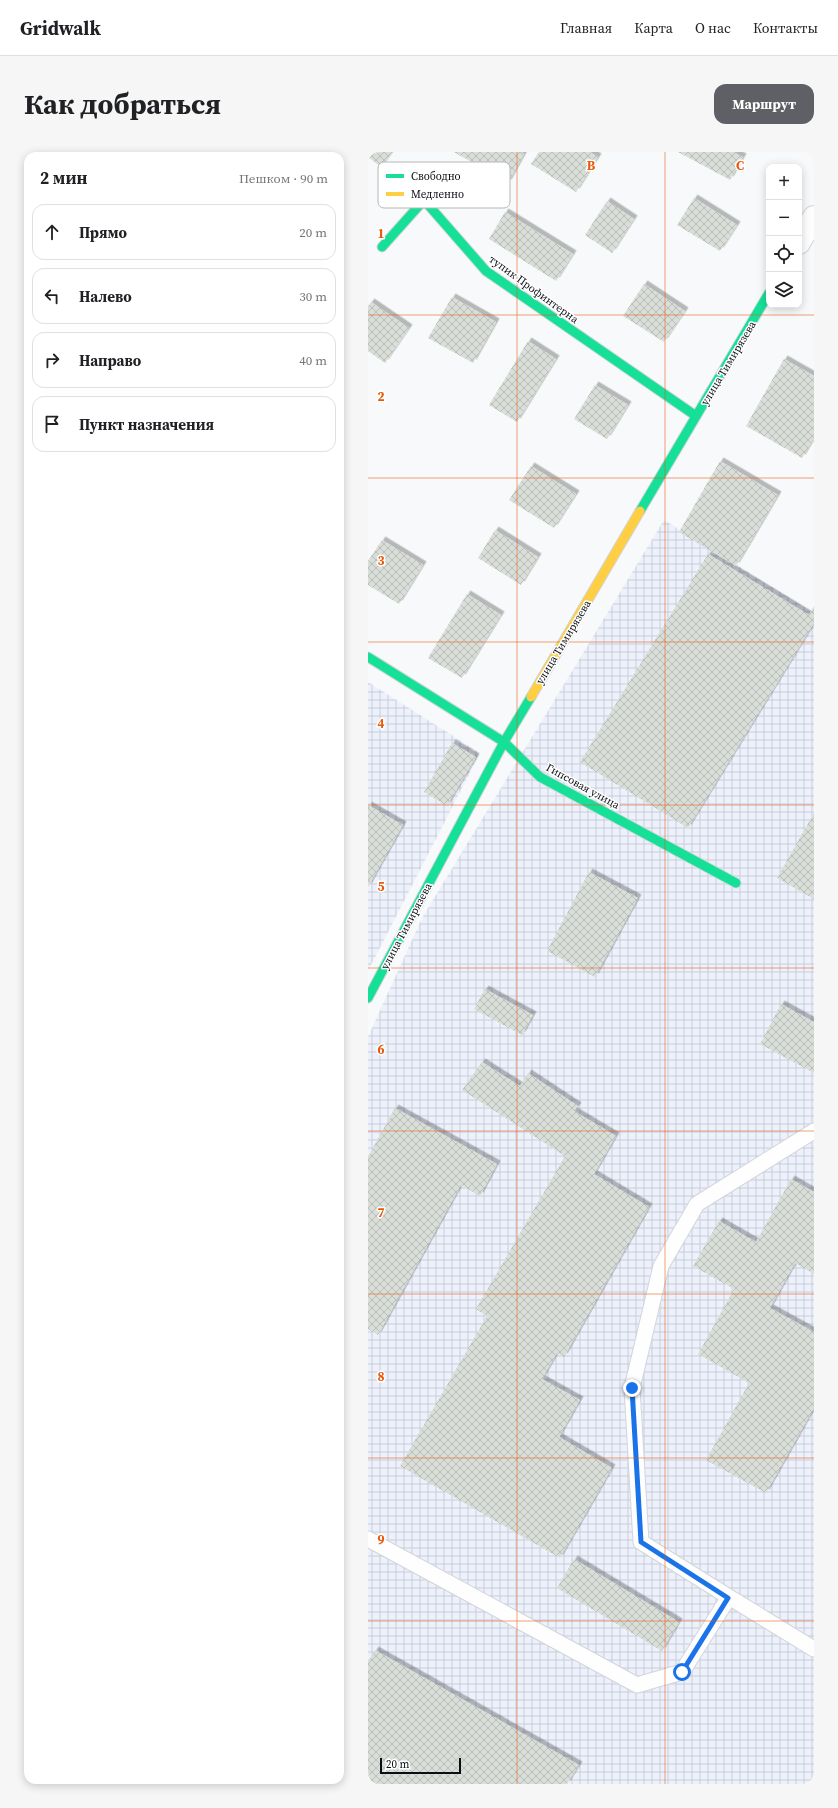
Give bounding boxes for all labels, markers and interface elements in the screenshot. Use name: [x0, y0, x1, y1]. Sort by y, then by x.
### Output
text: Gridwalk: [20, 15, 101, 41]
text: Главная: [560, 18, 612, 38]
text: Карта: [634, 18, 673, 38]
text: О нас: [695, 18, 731, 38]
text: Контакты: [753, 18, 818, 38]
button: Маршрут: [714, 84, 814, 124]
text: Как добраться: [24, 85, 221, 123]
text: B: [587, 157, 596, 174]
text: C: [736, 157, 744, 174]
legend: [378, 162, 510, 208]
map controls: [766, 164, 802, 308]
button: +: [766, 164, 802, 200]
text: 2 мин: [40, 166, 88, 190]
text: Свободно: [411, 169, 461, 184]
text: Пешком · 90 m: [239, 170, 328, 187]
text: Медленно: [411, 187, 464, 202]
button: −: [766, 200, 802, 236]
icon: ahead: [41, 221, 63, 243]
text: Прямо: [79, 222, 127, 243]
text: 20 m: [299, 224, 327, 241]
text: 1: [377, 225, 385, 242]
button: locate: [766, 236, 802, 272]
street label: тупик Профинтерна: [486, 252, 582, 327]
button: layers: [766, 272, 802, 308]
icon: left: [41, 285, 63, 307]
text: Налево: [79, 286, 132, 307]
text: 30 m: [299, 288, 327, 305]
street label: улица Тимирязева: [697, 318, 760, 408]
icon: right: [41, 349, 63, 371]
text: Направо: [79, 350, 141, 371]
text: 40 m: [299, 352, 327, 369]
text: 2: [377, 388, 385, 405]
icon: arrive: [41, 413, 63, 435]
text: Пункт назначения: [79, 414, 214, 435]
text: 3: [377, 552, 385, 569]
street label: улица Тимирязева: [532, 597, 595, 687]
text: 4: [377, 715, 385, 732]
street label: Гипсовая улица: [543, 760, 622, 813]
text: 5: [377, 878, 385, 895]
street label: улица Тимирязева: [377, 880, 436, 972]
text: 6: [377, 1041, 385, 1058]
text: 7: [377, 1204, 385, 1221]
text: 8: [377, 1368, 385, 1385]
route end: [623, 1379, 641, 1397]
text: 9: [377, 1531, 385, 1548]
route start: [673, 1663, 691, 1681]
scale bar: [380, 1756, 461, 1775]
text: 20 m: [386, 1757, 409, 1772]

